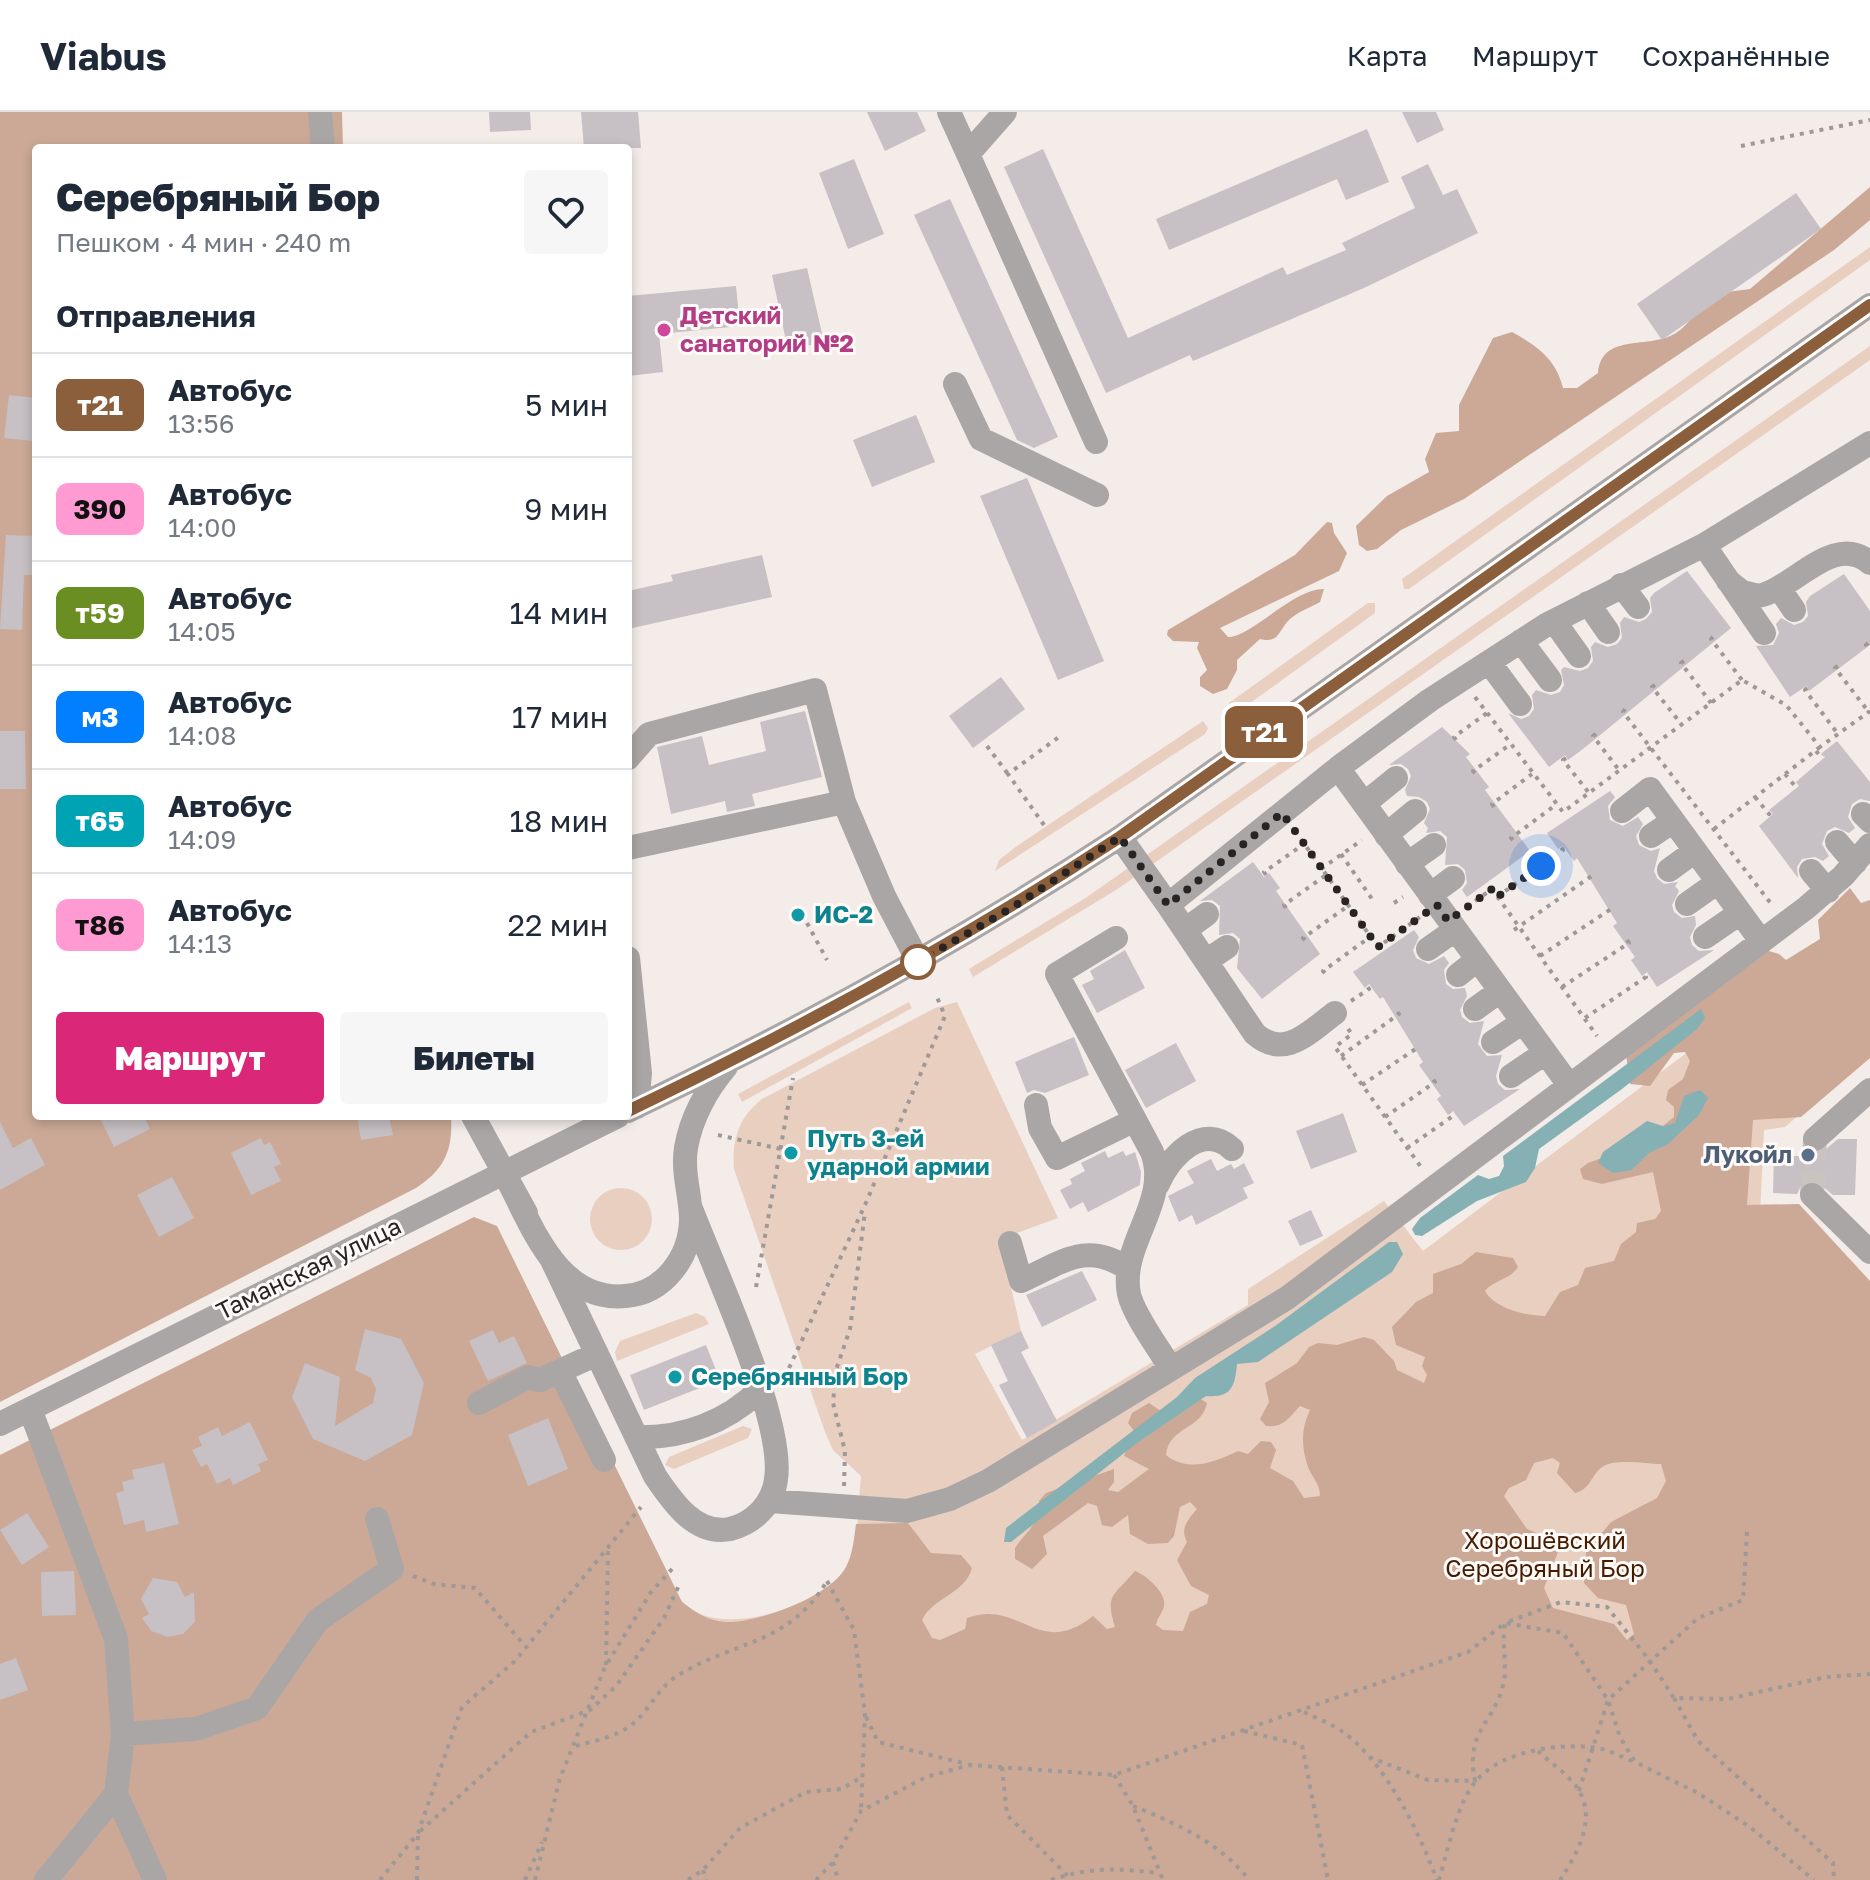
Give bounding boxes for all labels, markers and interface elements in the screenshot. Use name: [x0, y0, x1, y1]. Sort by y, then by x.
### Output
text: Viabus: [40, 33, 167, 78]
text: Карта: [1347, 39, 1428, 72]
text: Маршрут: [1472, 39, 1598, 72]
text: Сохранённые: [1642, 39, 1830, 72]
button: heart: [524, 170, 608, 254]
text: Серебряный Бор: [56, 174, 380, 219]
text: Пешком · 4 мин · 240 m: [56, 227, 351, 258]
text: Отправления: [56, 298, 256, 334]
place label: Детский санаторий №2: [680, 300, 854, 357]
marker: Детский санаторий №2: [655, 321, 673, 339]
text: Автобус: [168, 372, 292, 408]
text: 5 мин: [525, 387, 608, 423]
text: т21: [77, 388, 123, 421]
text: 13:56: [168, 408, 234, 439]
text: Автобус: [168, 476, 292, 512]
text: 9 мин: [524, 491, 608, 527]
text: 390: [73, 492, 127, 525]
text: 14:00: [168, 512, 237, 543]
text: Автобус: [168, 580, 292, 616]
text: 14 мин: [509, 595, 608, 631]
text: т59: [75, 596, 125, 629]
text: 14:05: [168, 616, 235, 647]
text: Автобус: [168, 684, 292, 720]
text: 17 мин: [512, 699, 608, 735]
text: м3: [81, 700, 119, 733]
line badge: т21: [1218, 706, 1310, 758]
text: т21: [1241, 715, 1287, 748]
text: 14:08: [168, 720, 236, 751]
text: Автобус: [168, 788, 292, 824]
text: 18 мин: [509, 803, 608, 839]
text: т65: [75, 804, 125, 837]
text: 14:09: [168, 824, 236, 855]
your location: [1521, 846, 1561, 886]
text: Автобус: [168, 892, 292, 928]
place label: ИС-2: [814, 899, 873, 928]
marker: ИС-2: [789, 906, 807, 924]
text: 22 мин: [508, 907, 608, 943]
text: т86: [75, 908, 125, 941]
text: 14:13: [168, 928, 232, 959]
unlabelled marker: [901, 945, 935, 979]
button: Маршрут: [56, 1012, 324, 1104]
button: Билеты: [340, 1012, 608, 1104]
place label: Путь 3-ей ударной армии: [807, 1123, 990, 1180]
place label: Лукойл: [1703, 1139, 1792, 1168]
marker: Путь 3-ей ударной армии: [782, 1144, 800, 1162]
marker: Лукойл: [1799, 1146, 1817, 1164]
street label: Таманская улица: [211, 1210, 405, 1325]
place label: Серебрянный Бор: [691, 1361, 908, 1390]
marker: Серебрянный Бор: [666, 1368, 684, 1386]
park label: Хорошёвский Серебряный Бор: [1445, 1525, 1645, 1582]

